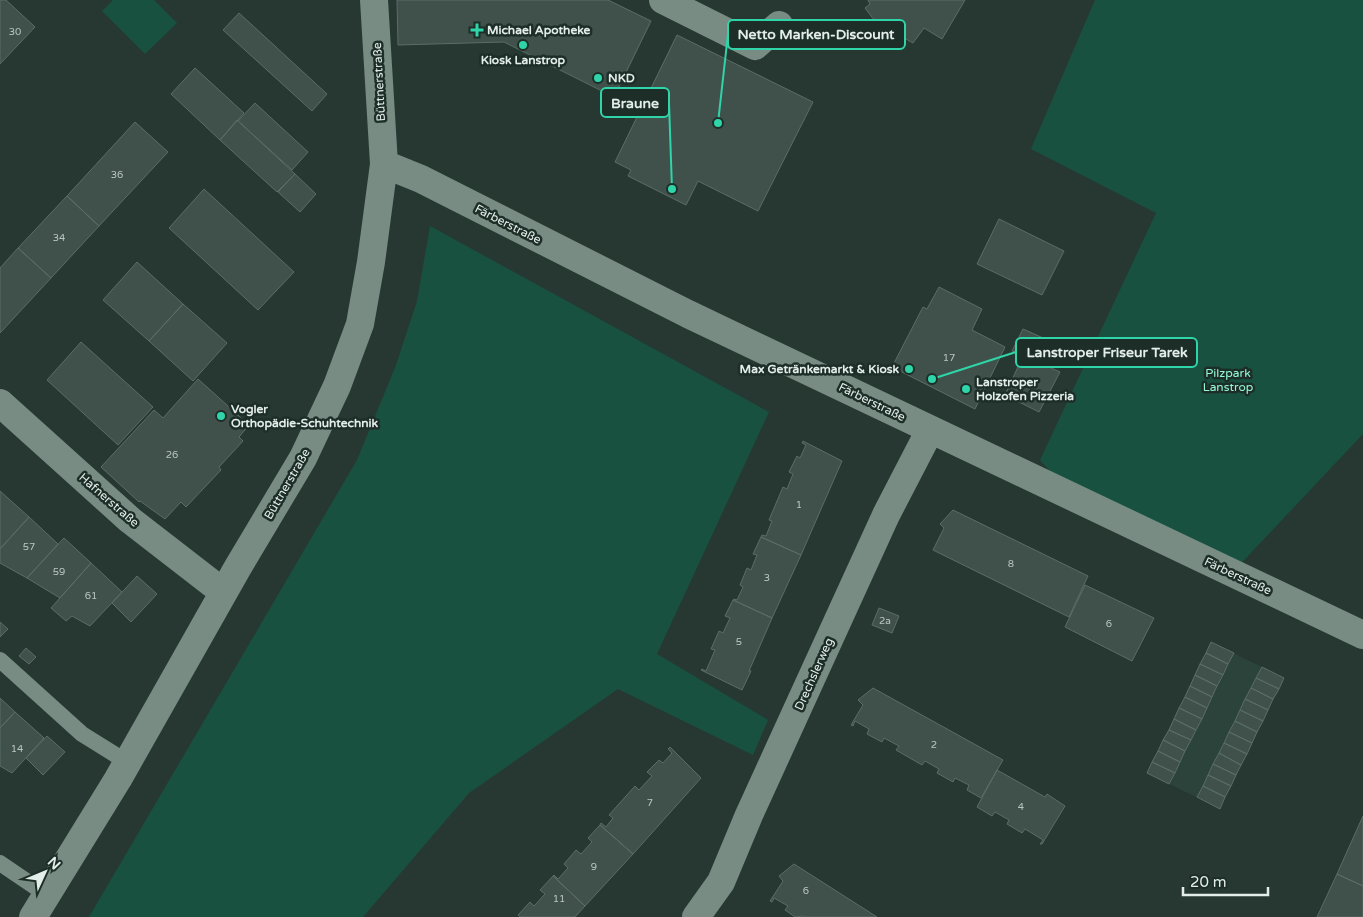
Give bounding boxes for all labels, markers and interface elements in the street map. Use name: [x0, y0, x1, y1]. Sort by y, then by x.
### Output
callout: Netto Marken-Discount: [728, 20, 905, 49]
place label: Michael Apotheke: [487, 23, 591, 38]
marker: Michael Apotheke: [471, 24, 483, 36]
house number: 30: [9, 26, 21, 38]
text: Netto Marken-Discount: [738, 26, 895, 43]
marker: Kiosk Lanstrop: [517, 39, 529, 51]
street label: Büttnerstraße: [370, 42, 388, 122]
place label: Kiosk Lanstrop: [481, 53, 566, 68]
place label: NKD: [608, 71, 635, 85]
marker: NKD: [592, 72, 604, 84]
callout: Braune: [601, 88, 669, 117]
text: Braune: [611, 95, 659, 112]
house number: 36: [111, 169, 123, 181]
street label: Färberstraße: [473, 201, 544, 247]
house number: 34: [53, 232, 65, 244]
callout: Lanstroper Friseur Tarek: [1016, 338, 1197, 367]
text: Lanstroper Friseur Tarek: [1026, 344, 1188, 361]
house number: 17: [943, 352, 955, 364]
place label: Max Getränkemarkt & Kiosk: [740, 362, 899, 376]
marker: Max Getränkemarkt & Kiosk: [903, 363, 915, 375]
park label: Pilzpark Lanstrop: [1203, 366, 1253, 394]
place label: Lanstroper Holzofen Pizzeria: [976, 375, 1074, 403]
street label: Färberstraße: [836, 380, 908, 424]
marker: Lanstroper Holzofen Pizzeria: [960, 383, 972, 395]
place label: Vogler Orthopädie-Schuhtechnik: [231, 402, 379, 431]
marker: Vogler Orthopädie-Schuhtechnik: [215, 410, 227, 422]
street label: Büttnerstraße: [261, 446, 313, 522]
house number: 26: [166, 449, 178, 461]
street label: Hafnerstraße: [76, 470, 142, 530]
house number: 1: [796, 499, 802, 511]
house number: 57: [23, 541, 35, 553]
street label: Färberstraße: [1202, 554, 1274, 598]
house number: 8: [1008, 558, 1014, 570]
house number: 59: [53, 566, 65, 578]
house number: 3: [764, 572, 770, 584]
house number: 61: [85, 590, 97, 602]
house number: 2a: [879, 615, 891, 627]
house number: 6: [1106, 618, 1112, 630]
house number: 5: [736, 636, 742, 648]
street label: Drechslerweg: [792, 636, 836, 712]
house number: 2: [931, 739, 937, 751]
house number: 14: [11, 743, 23, 755]
house number: 7: [647, 797, 653, 809]
house number: 4: [1018, 801, 1024, 813]
north arrow: [20, 847, 70, 897]
text: N: [44, 853, 64, 873]
house number: 9: [591, 861, 597, 873]
scale bar: [1183, 864, 1268, 896]
text: 20 m: [1190, 873, 1227, 891]
house number: 6: [803, 885, 809, 897]
house number: 11: [553, 893, 565, 905]

